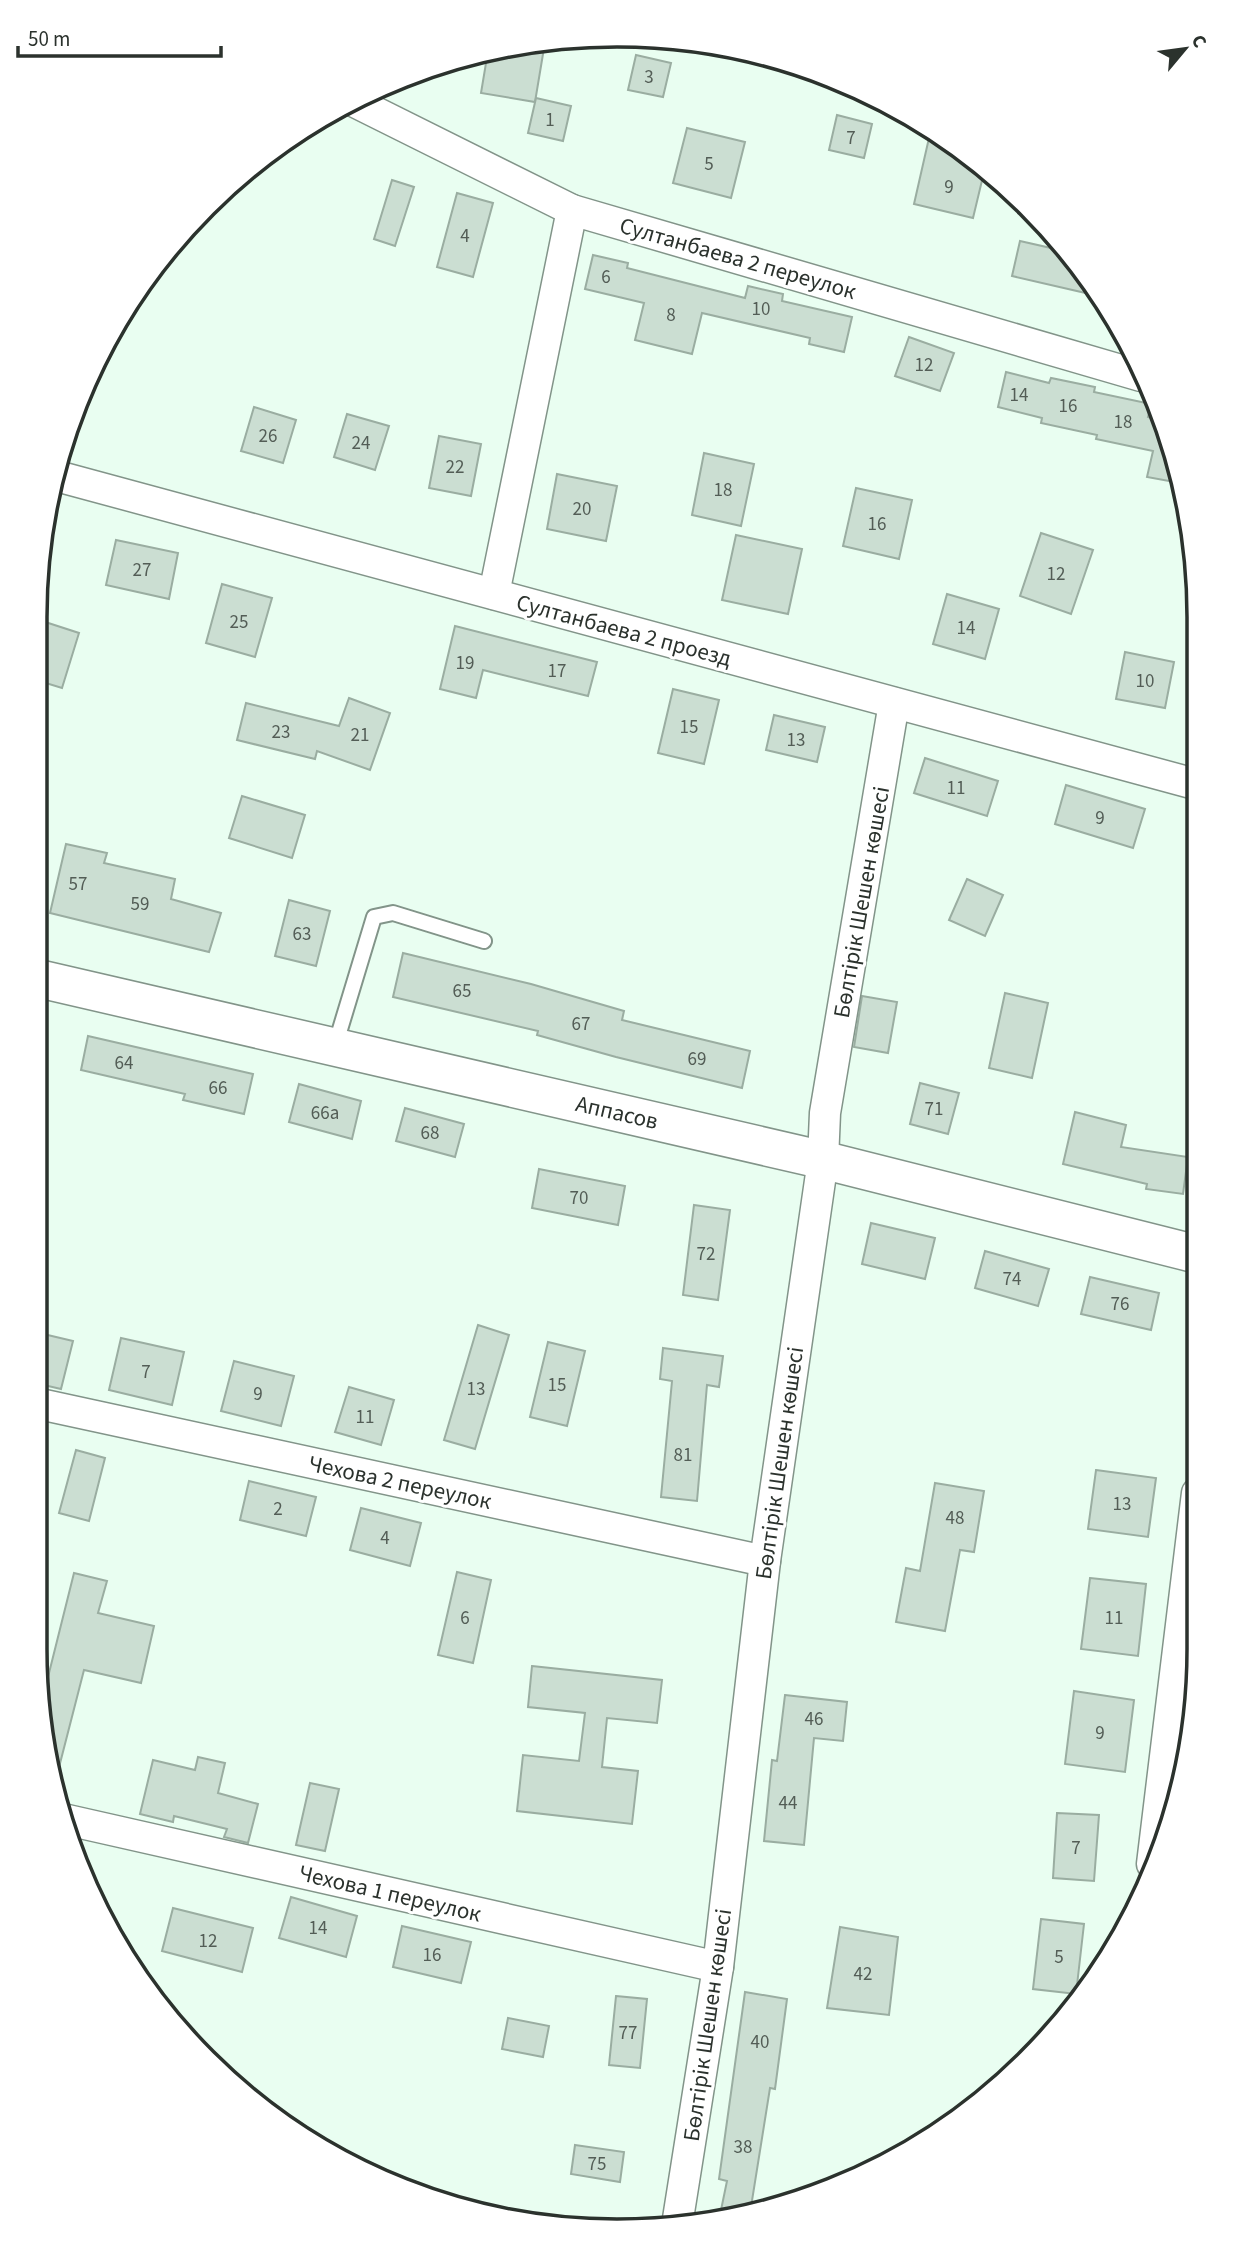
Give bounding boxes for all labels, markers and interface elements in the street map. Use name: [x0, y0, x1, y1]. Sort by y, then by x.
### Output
scale bar: [18, 14, 220, 58]
north arrow: [1150, 14, 1220, 84]
text: 50 m: [28, 24, 70, 54]
text: С: [1184, 30, 1213, 53]
house number: 3: [644, 64, 654, 91]
house number: 1: [545, 107, 555, 134]
house number: 7: [846, 125, 856, 152]
house number: 5: [704, 151, 714, 178]
house number: 9: [944, 174, 954, 201]
street label: Султанбаева 2 переулок: [616, 209, 860, 308]
house number: 4: [460, 223, 470, 250]
house number: 6: [601, 264, 611, 291]
house number: 10: [752, 296, 770, 323]
house number: 8: [666, 302, 676, 329]
house number: 12: [915, 352, 933, 379]
house number: 14: [1010, 382, 1028, 409]
house number: 16: [1059, 393, 1077, 420]
house number: 18: [1114, 409, 1132, 436]
house number: 26: [259, 423, 277, 450]
house number: 24: [352, 430, 370, 457]
house number: 22: [446, 454, 464, 481]
house number: 18: [714, 477, 732, 504]
house number: 20: [573, 496, 591, 523]
house number: 16: [868, 511, 886, 538]
house number: 27: [133, 557, 151, 584]
house number: 12: [1047, 561, 1065, 588]
street label: Султанбаева 2 проезд: [513, 586, 735, 675]
house number: 25: [230, 609, 248, 636]
house number: 14: [957, 615, 975, 642]
house number: 19: [456, 650, 474, 677]
house number: 17: [548, 658, 566, 685]
house number: 10: [1136, 668, 1154, 695]
house number: 15: [680, 714, 698, 741]
house number: 23: [272, 719, 290, 746]
house number: 21: [351, 722, 369, 749]
house number: 13: [787, 727, 805, 754]
house number: 11: [947, 775, 965, 802]
street label: Бөлтірік Шешен көшесі: [825, 784, 898, 1020]
house number: 9: [1095, 805, 1105, 832]
house number: 57: [69, 871, 87, 898]
house number: 59: [131, 891, 149, 918]
house number: 63: [293, 921, 311, 948]
house number: 65: [453, 978, 471, 1005]
house number: 67: [572, 1011, 590, 1038]
house number: 69: [688, 1046, 706, 1073]
house number: 64: [115, 1050, 133, 1077]
house number: 66: [209, 1075, 227, 1102]
street label: Аппасов: [572, 1087, 661, 1138]
house number: 71: [925, 1096, 943, 1123]
house number: 66а: [311, 1100, 339, 1127]
house number: 68: [421, 1120, 439, 1147]
house number: 70: [570, 1185, 588, 1212]
house number: 72: [697, 1241, 715, 1268]
house number: 74: [1003, 1266, 1021, 1293]
house number: 76: [1111, 1291, 1129, 1318]
street label: Бөлтірік Шешен көшесі: [747, 1345, 812, 1582]
house number: 7: [141, 1359, 151, 1386]
house number: 15: [548, 1372, 566, 1399]
house number: 13: [467, 1376, 485, 1403]
house number: 9: [253, 1381, 263, 1408]
house number: 11: [356, 1404, 374, 1431]
house number: 81: [674, 1442, 692, 1469]
street label: Чехова 2 переулок: [305, 1447, 495, 1518]
house number: 13: [1113, 1491, 1131, 1518]
house number: 2: [273, 1496, 283, 1523]
house number: 48: [946, 1505, 964, 1532]
house number: 4: [380, 1525, 390, 1552]
house number: 6: [460, 1605, 470, 1632]
house number: 11: [1105, 1605, 1123, 1632]
house number: 46: [805, 1706, 823, 1733]
house number: 9: [1095, 1720, 1105, 1747]
house number: 44: [779, 1790, 797, 1817]
house number: 7: [1071, 1835, 1081, 1862]
street label: Чехова 1 переулок: [295, 1856, 485, 1931]
street label: Бөлтірік Шешен көшесі: [675, 1907, 740, 2144]
house number: 14: [309, 1915, 327, 1942]
house number: 12: [199, 1928, 217, 1955]
house number: 16: [423, 1942, 441, 1969]
house number: 5: [1054, 1944, 1064, 1971]
house number: 42: [854, 1961, 872, 1988]
house number: 77: [619, 2020, 637, 2047]
house number: 40: [751, 2029, 769, 2056]
house number: 38: [734, 2134, 752, 2161]
house number: 75: [588, 2151, 606, 2178]

